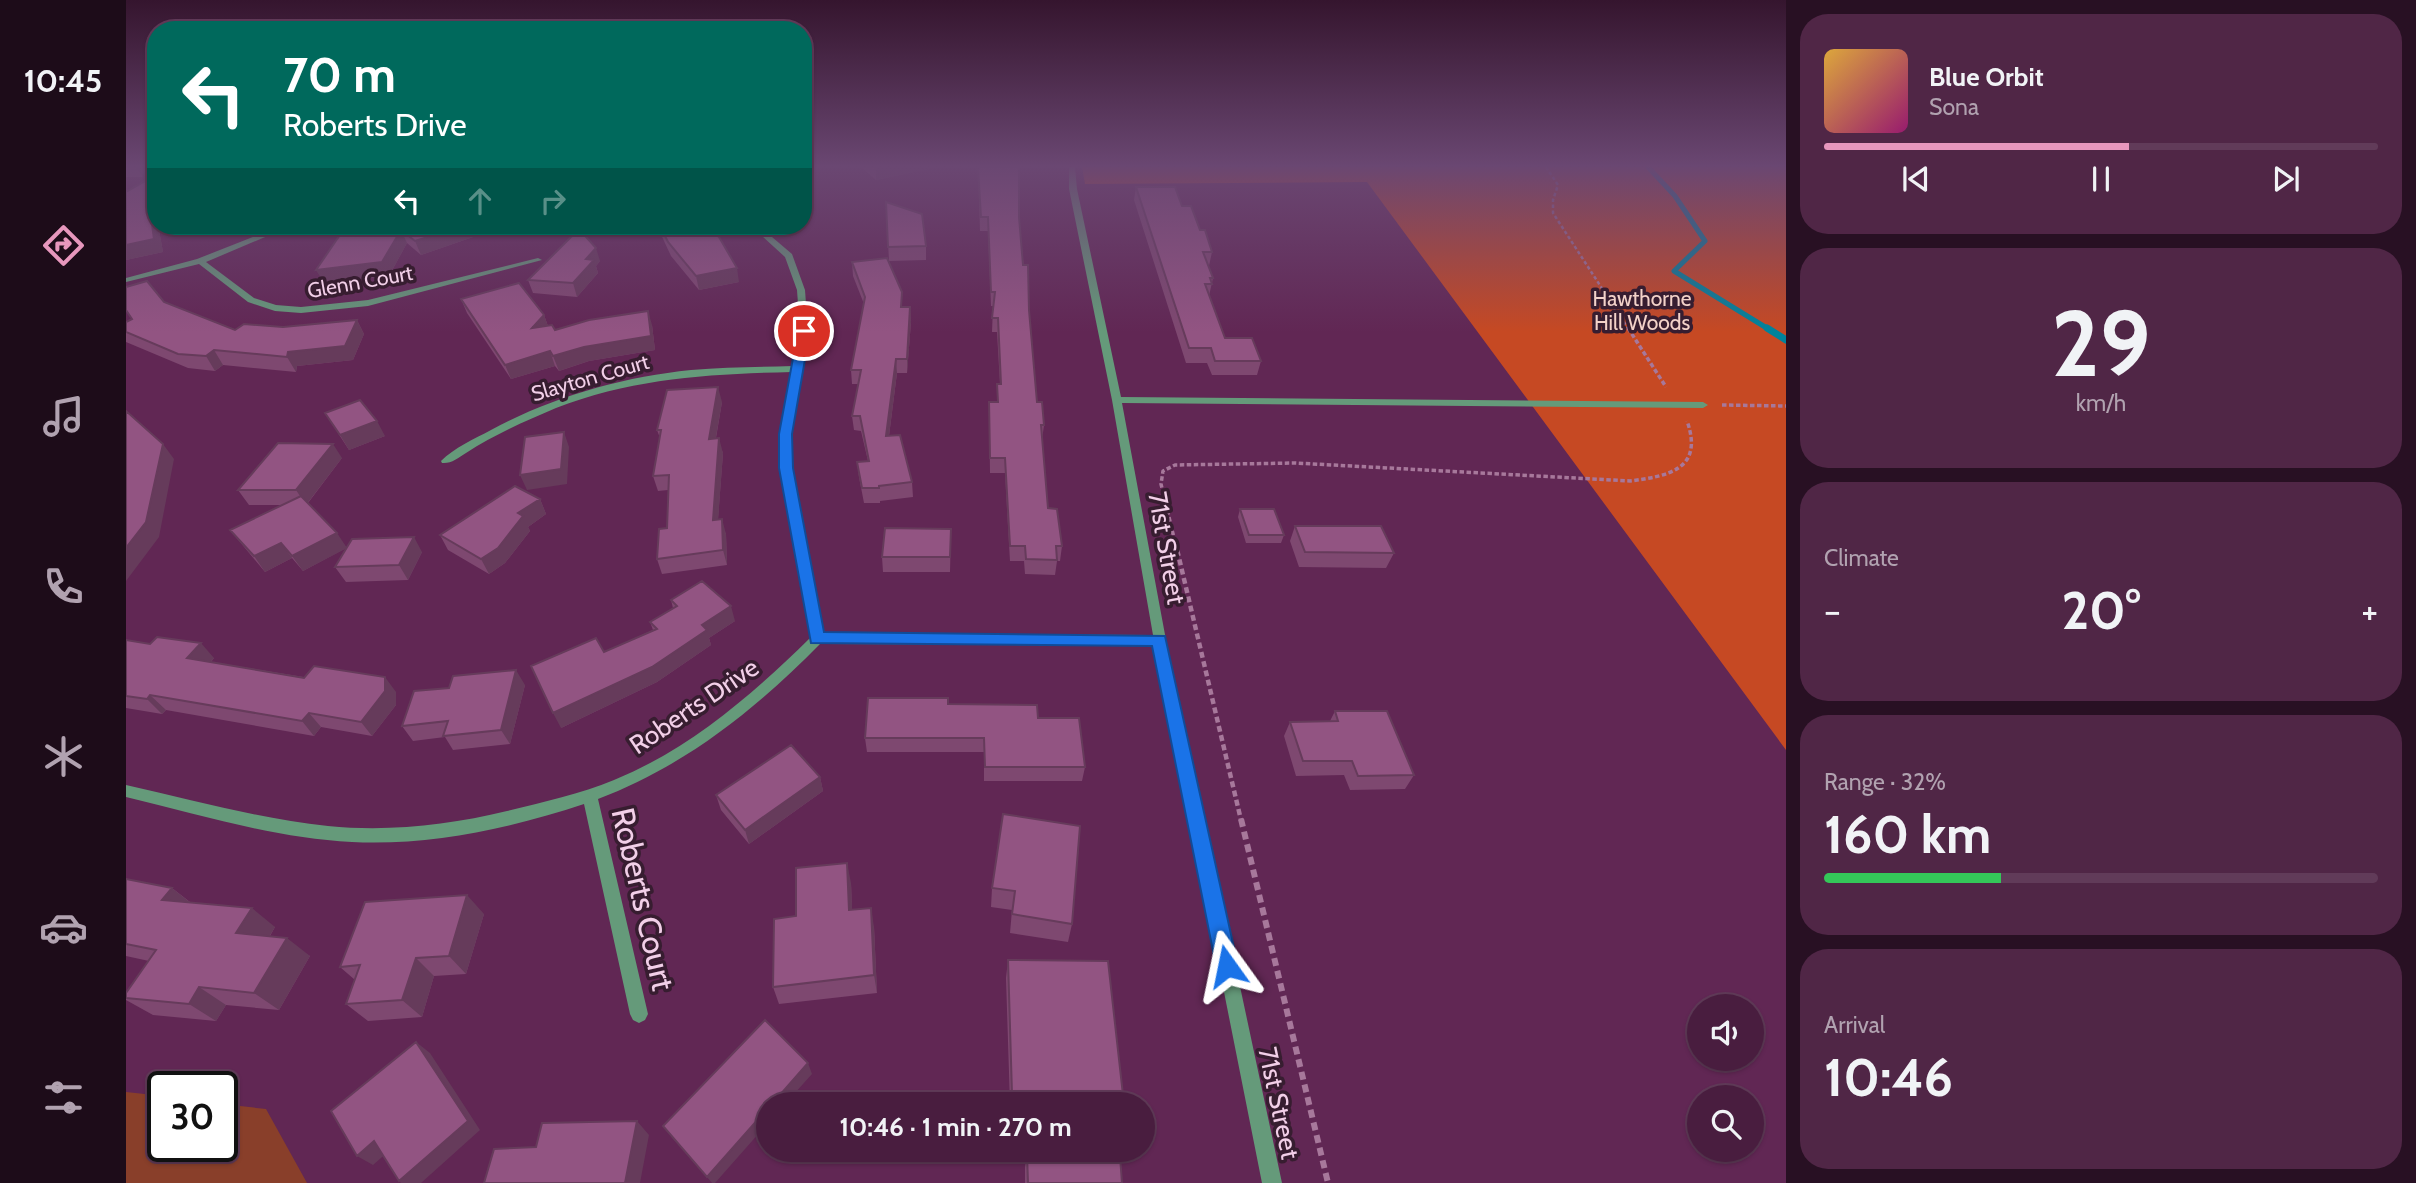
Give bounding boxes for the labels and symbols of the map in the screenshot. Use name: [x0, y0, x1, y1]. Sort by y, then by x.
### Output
street label: Glenn Court: [305, 260, 415, 303]
park label: Hawthorne Hill Woods: [1593, 286, 1692, 335]
pin: [774, 301, 834, 361]
street label: Slayton Court: [528, 349, 652, 406]
street label: 71st Street: [1141, 489, 1193, 607]
street label: Roberts Drive: [623, 651, 765, 761]
street label: Roberts Court: [604, 804, 683, 994]
position arrow: [1190, 929, 1264, 1003]
street label: 71st Street: [1252, 1044, 1307, 1162]
speed limit sign: 30: [147, 1071, 238, 1162]

